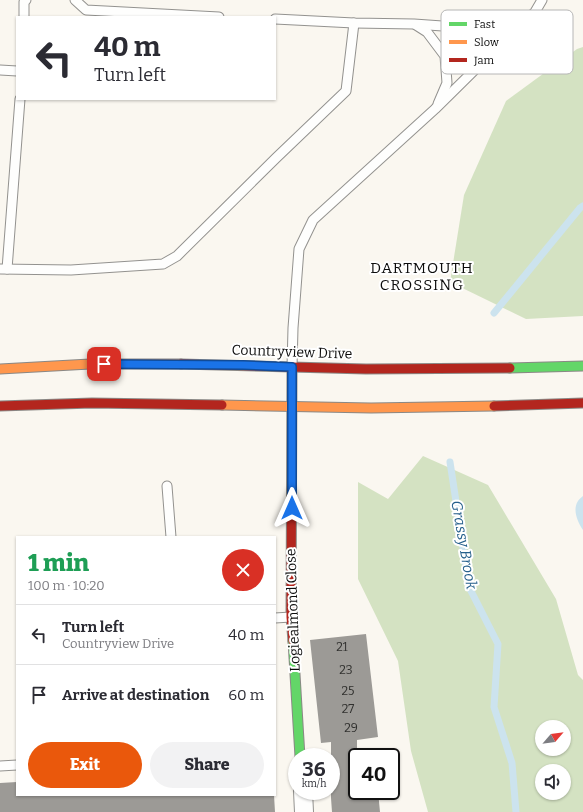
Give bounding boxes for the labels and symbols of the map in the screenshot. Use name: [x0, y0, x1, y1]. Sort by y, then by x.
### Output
legend: [441, 10, 573, 74]
text: Fast: [474, 18, 495, 31]
text: Slow: [474, 36, 499, 49]
text: Jam: [473, 54, 494, 67]
district label: DARTMOUTH CROSSING: [370, 259, 474, 294]
street label: Countryview Drive: [231, 341, 353, 363]
pin: [87, 347, 121, 381]
position arrow: [271, 487, 313, 529]
water label: Grassy Brook: [447, 499, 481, 592]
street label: Logiealmond Close: [282, 548, 304, 672]
house number: 21: [336, 640, 348, 654]
house number: 23: [339, 663, 353, 677]
house number: 25: [342, 684, 354, 698]
house number: 27: [342, 702, 354, 716]
north arrow: [535, 720, 571, 756]
house number: 29: [344, 721, 358, 735]
speed limit sign: 40: [348, 748, 400, 800]

